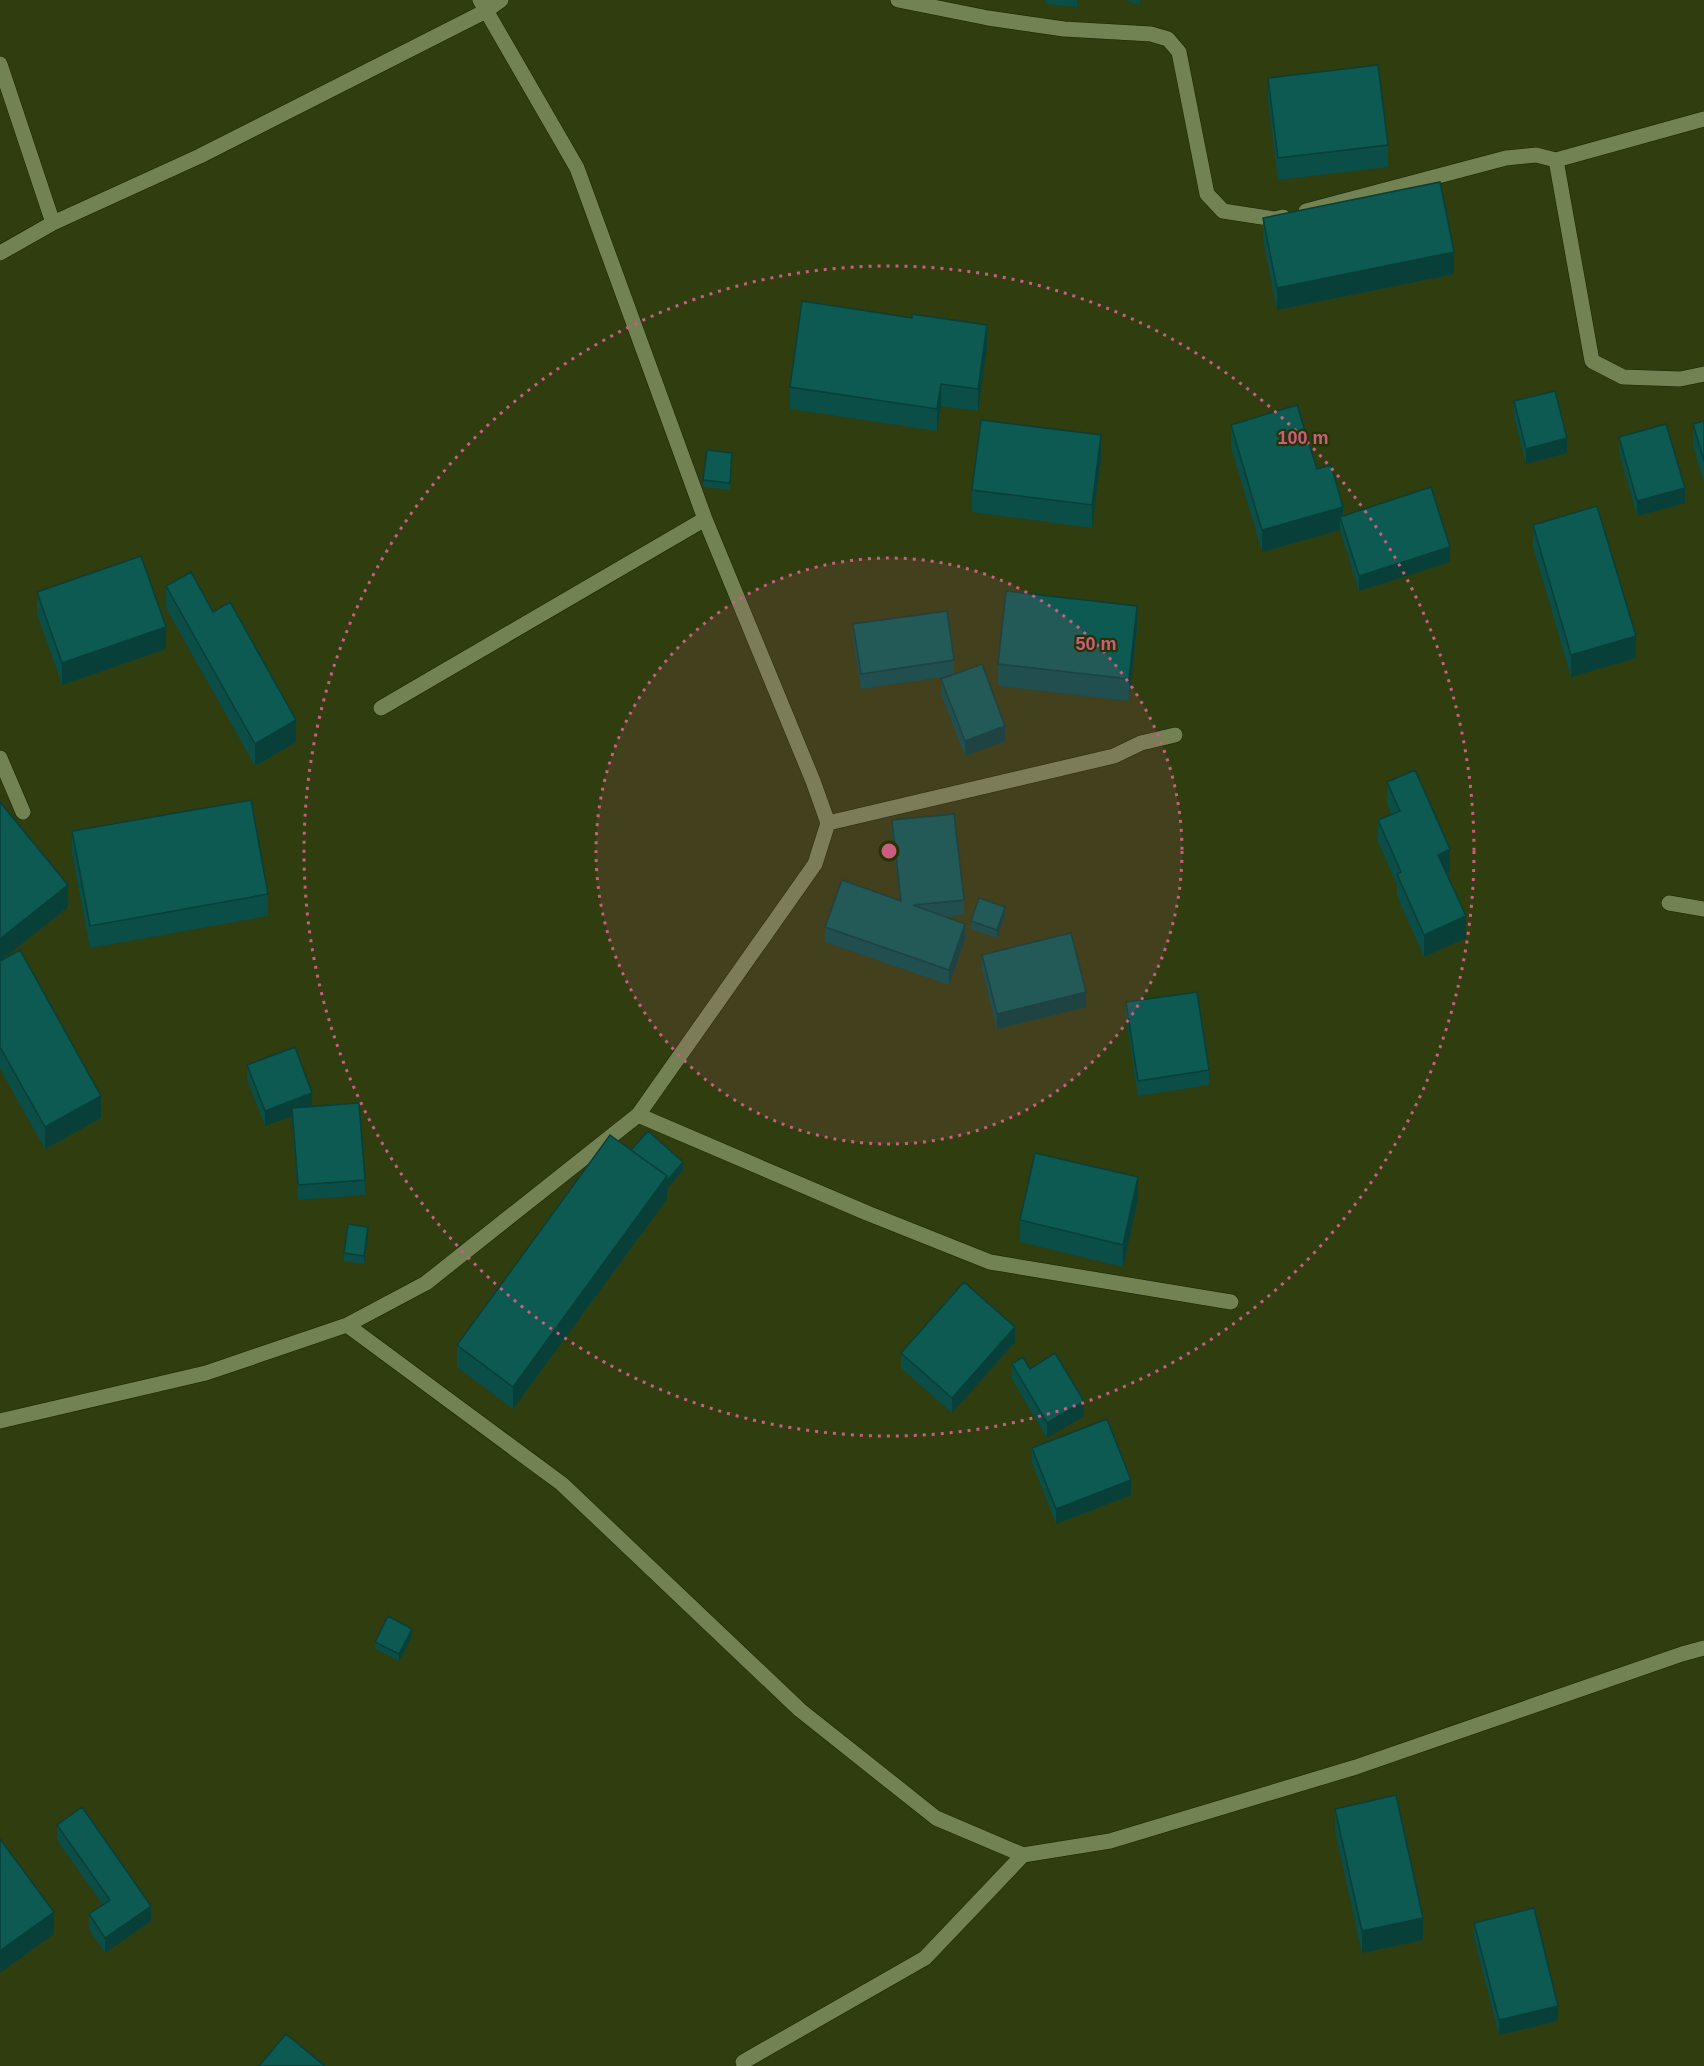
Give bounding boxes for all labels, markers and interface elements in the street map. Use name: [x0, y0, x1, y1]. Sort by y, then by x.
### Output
text: 100 m: [1277, 428, 1329, 448]
text: 50 m: [1075, 634, 1117, 654]
centre of rings: [879, 841, 899, 861]

